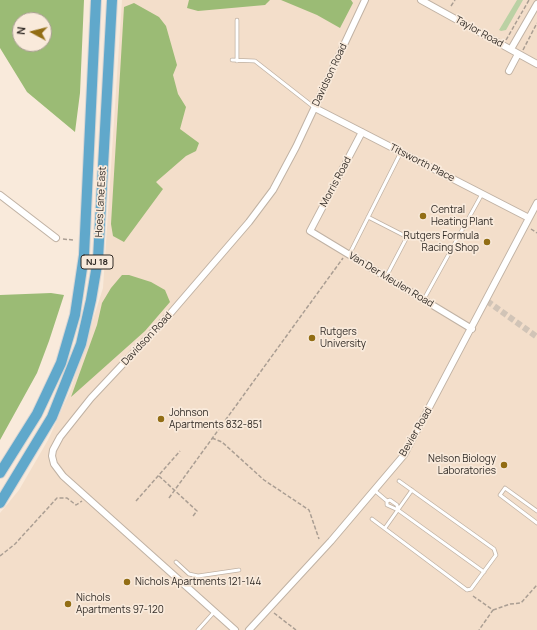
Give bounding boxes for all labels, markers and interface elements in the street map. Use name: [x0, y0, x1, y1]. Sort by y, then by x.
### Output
north arrow: [12, 12, 52, 52]
street label: Taylor Road: [453, 14, 505, 50]
text: N: [13, 26, 29, 35]
street label: Davidson Road: [310, 42, 350, 108]
street label: Titsworth Place: [387, 141, 457, 185]
street label: Morris Road: [318, 155, 354, 209]
street label: Hoes Lane East: [93, 166, 109, 238]
place label: Central Heating Plant: [431, 204, 493, 228]
marker: Central Heating Plant: [418, 211, 428, 221]
place label: Rutgers Formula Racing Shop: [404, 230, 479, 254]
marker: Rutgers Formula Racing Shop: [482, 237, 492, 247]
street label: Van Der Meulen Road: [346, 250, 436, 310]
road number: NJ 18: [81, 255, 113, 269]
street label: Davidson Road: [119, 310, 175, 368]
place label: Rutgers University: [320, 326, 366, 350]
marker: Rutgers University: [307, 333, 317, 343]
street label: Bevier Road: [397, 405, 435, 459]
place label: Johnson Apartments 832-851: [169, 407, 262, 430]
marker: Johnson Apartments 832-851: [156, 414, 166, 424]
place label: Nelson Biology Laboratories: [428, 453, 496, 476]
marker: Nelson Biology Laboratories: [499, 460, 509, 470]
place label: Nichols Apartments 121-144: [135, 576, 261, 588]
marker: Nichols Apartments 121-144: [122, 577, 132, 587]
place label: Nichols Apartments 97-120: [76, 592, 164, 616]
marker: Nichols Apartments 97-120: [63, 599, 73, 609]

